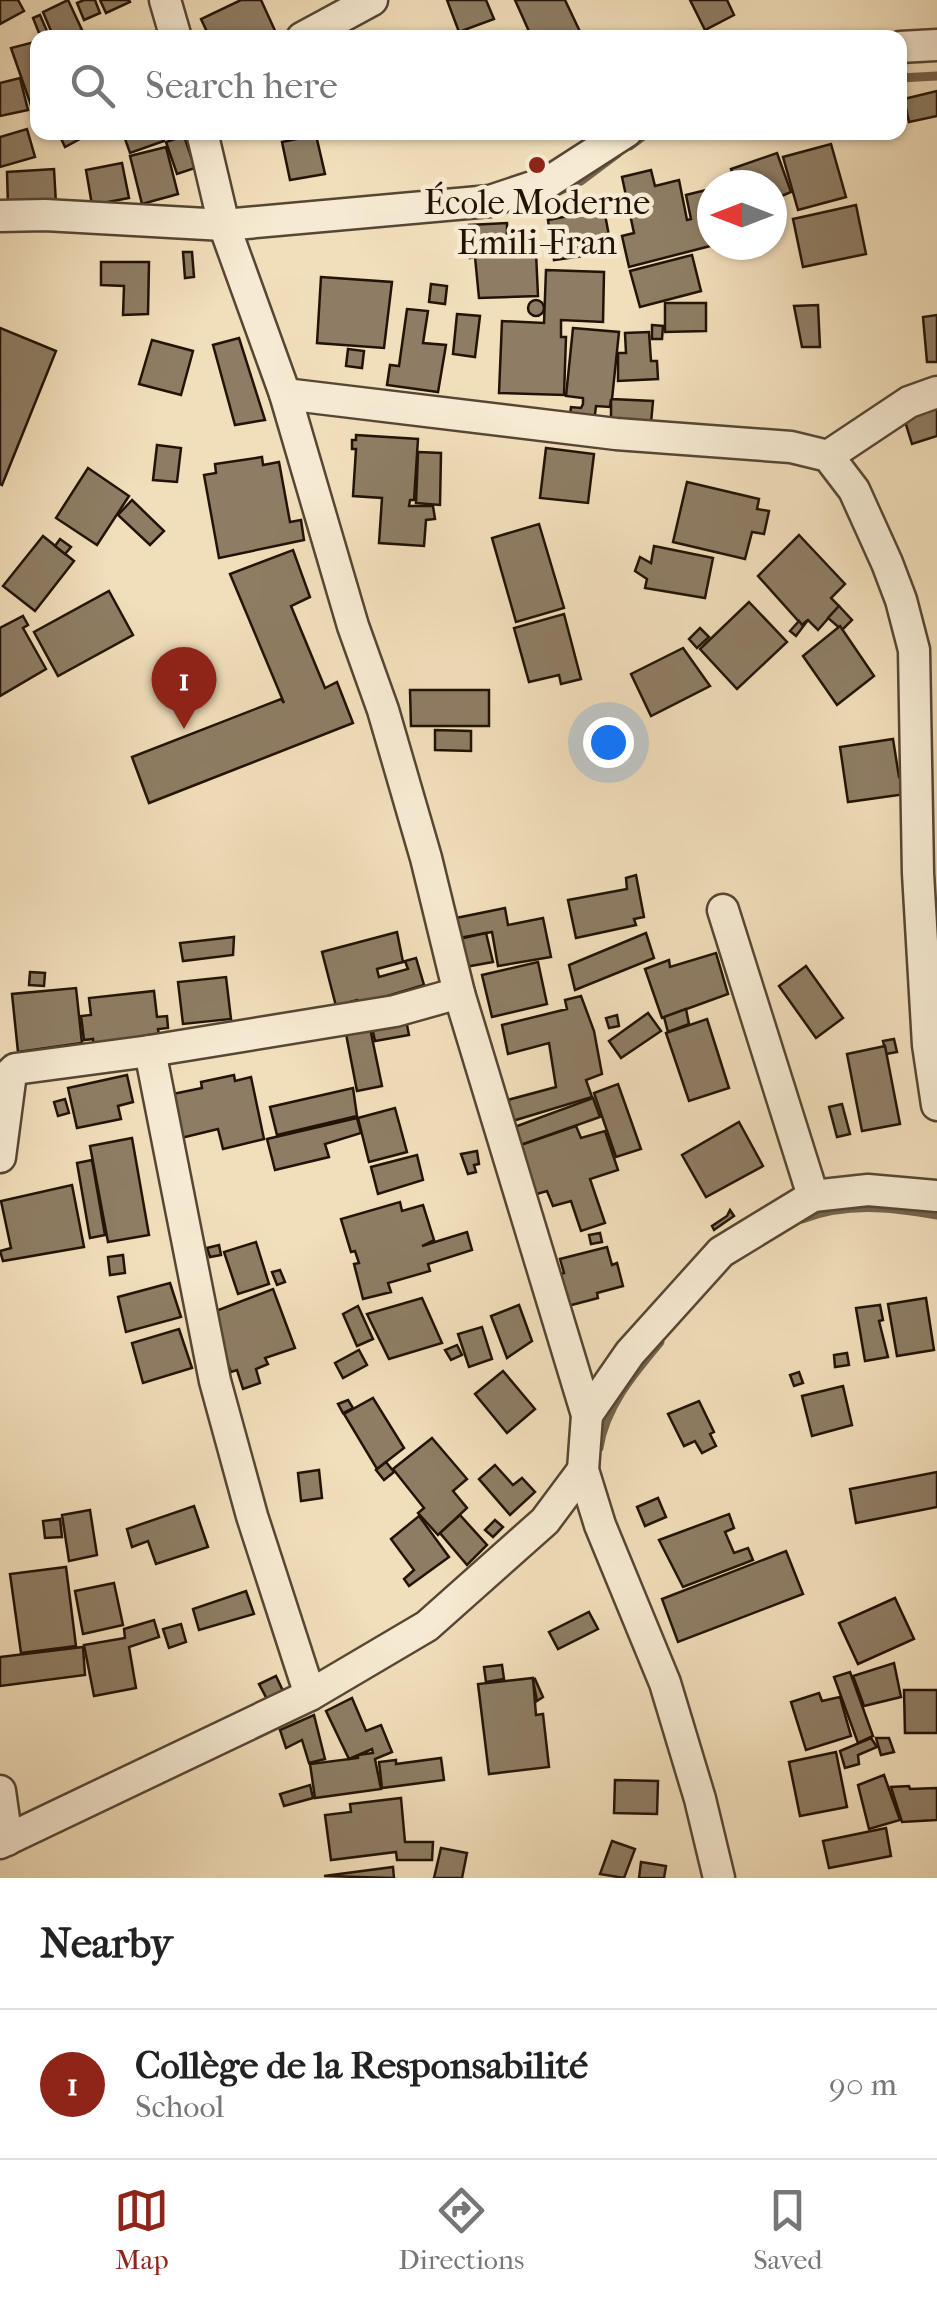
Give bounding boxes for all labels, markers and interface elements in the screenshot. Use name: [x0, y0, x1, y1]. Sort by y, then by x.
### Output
search box: [30, 30, 907, 140]
icon: search: [65, 58, 120, 113]
text: Search here: [145, 63, 338, 108]
marker: École Moderne Emili-Fran: [526, 154, 548, 176]
north arrow: [697, 170, 787, 260]
place label: École Moderne Emili-Fran: [424, 181, 650, 263]
pin: 1: [152, 646, 216, 729]
your location: [583, 717, 634, 768]
text: Nearby: [40, 1919, 172, 1968]
text: Collège de la Responsabilité: [135, 2043, 588, 2088]
text: 1: [67, 2066, 78, 2103]
text: 90 m: [829, 2066, 897, 2103]
text: School: [135, 2088, 224, 2125]
tab: Map: [114, 2183, 169, 2276]
tab: Directions: [398, 2183, 524, 2276]
tab: Saved: [753, 2183, 823, 2276]

